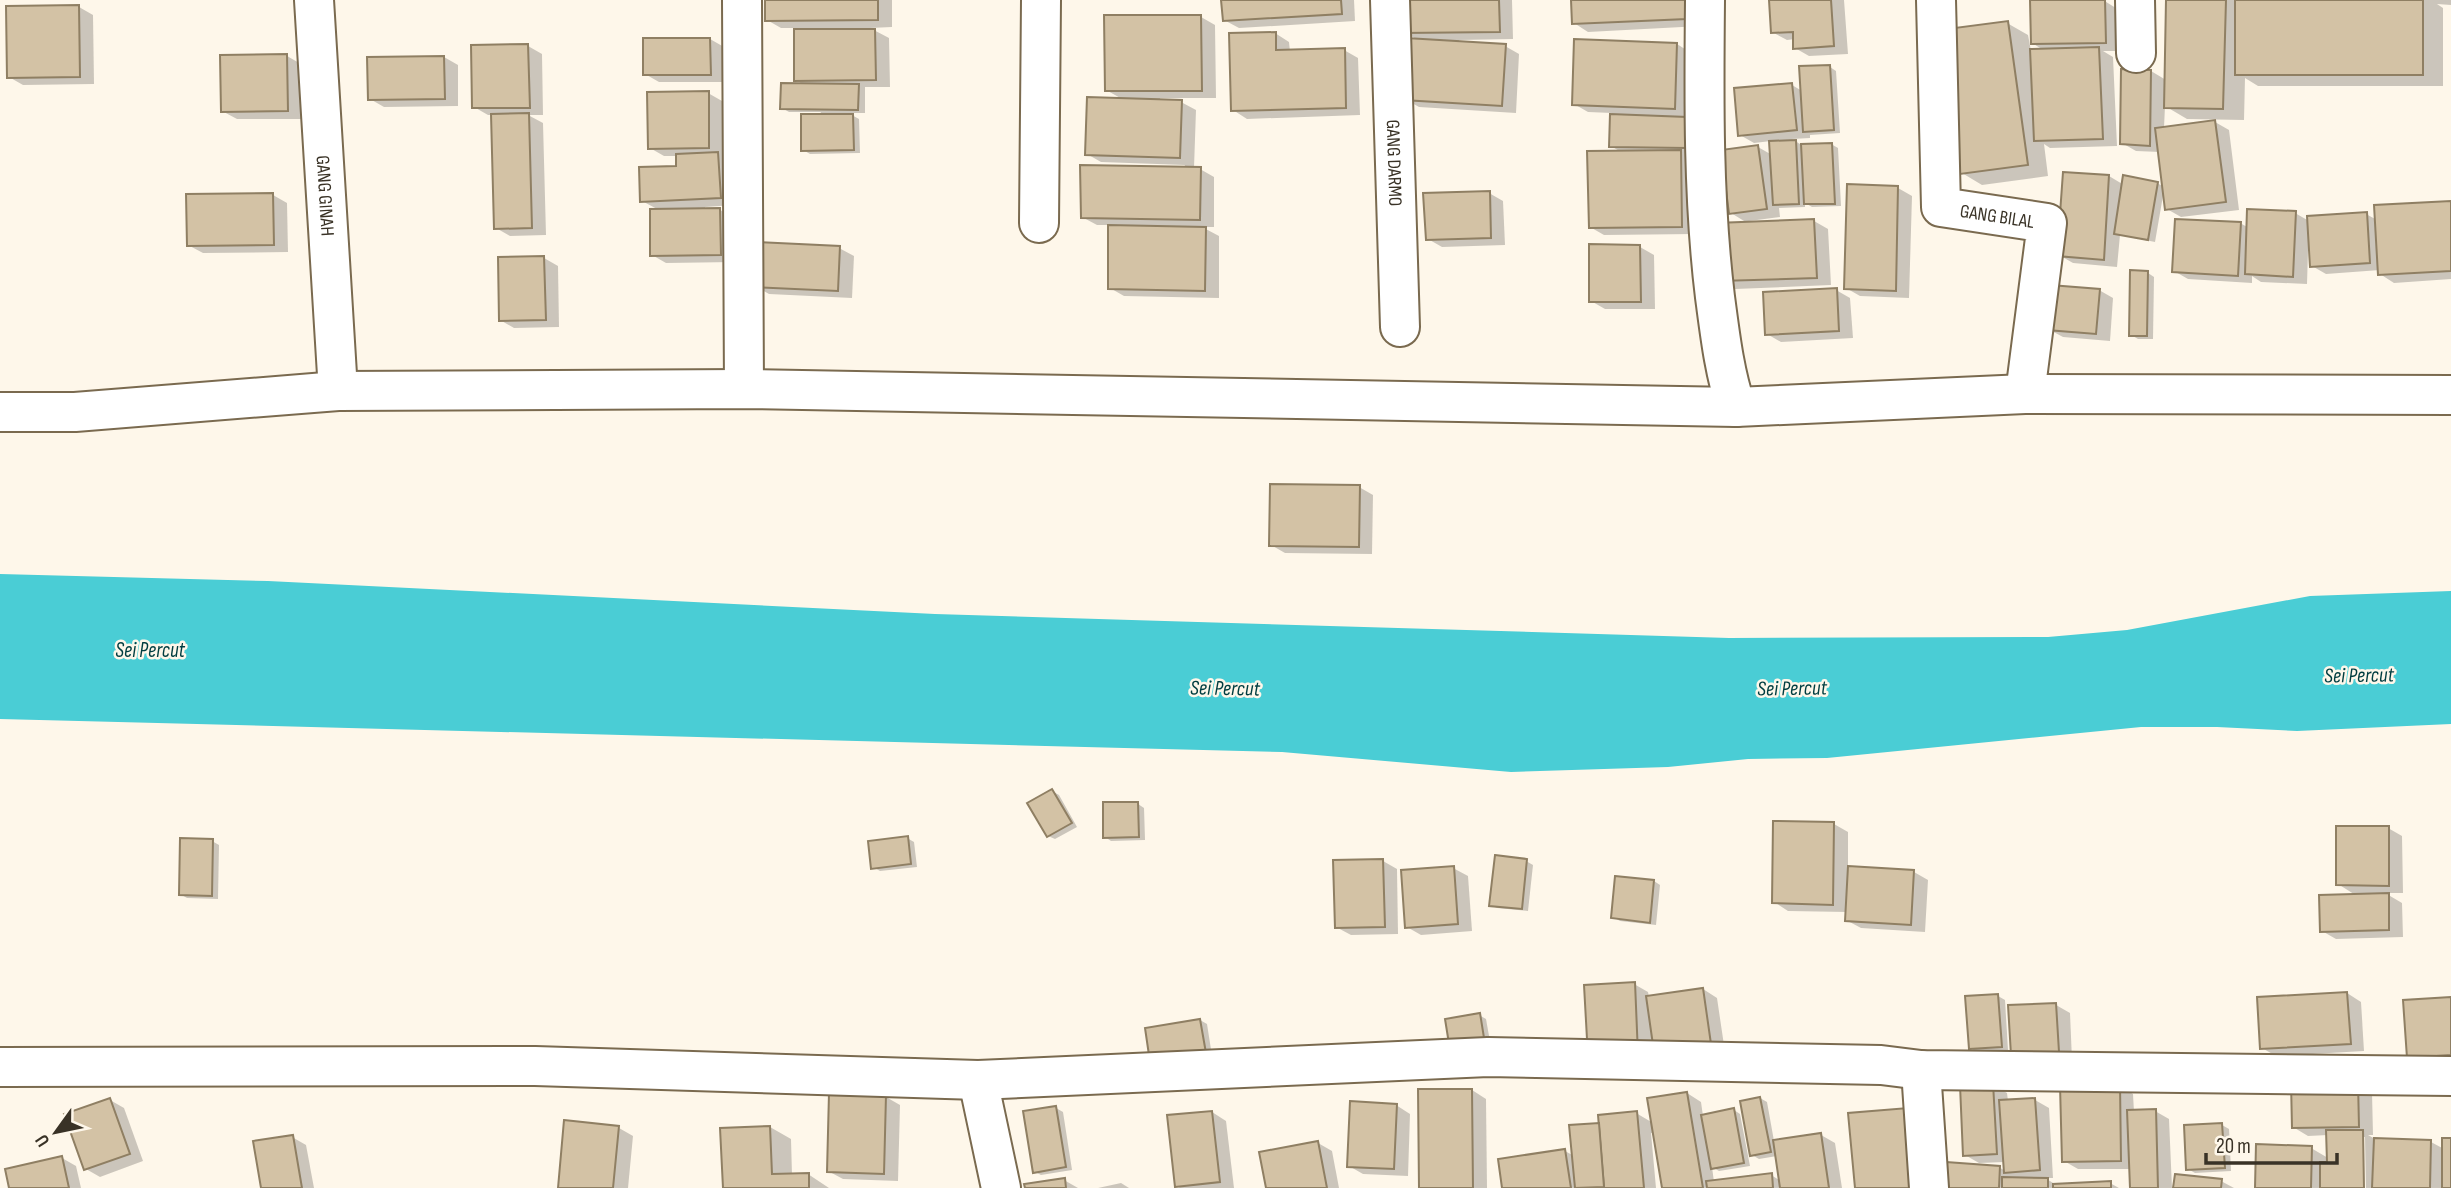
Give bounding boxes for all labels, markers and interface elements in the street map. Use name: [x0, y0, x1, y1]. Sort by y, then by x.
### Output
street label: GANG DARMO: [1381, 119, 1406, 207]
street label: GANG GINAH: [311, 155, 338, 237]
street label: GANG BILAL: [1958, 200, 2036, 234]
water label: Sei Percut: [115, 638, 186, 663]
water label: Sei Percut: [2324, 662, 2395, 689]
water label: Sei Percut: [1190, 675, 1261, 702]
water label: Sei Percut: [1757, 675, 1828, 702]
north arrow: [21, 1097, 91, 1167]
scale bar: [2206, 1122, 2337, 1166]
text: U: [31, 1130, 55, 1151]
text: 20 m: [2216, 1134, 2251, 1159]

